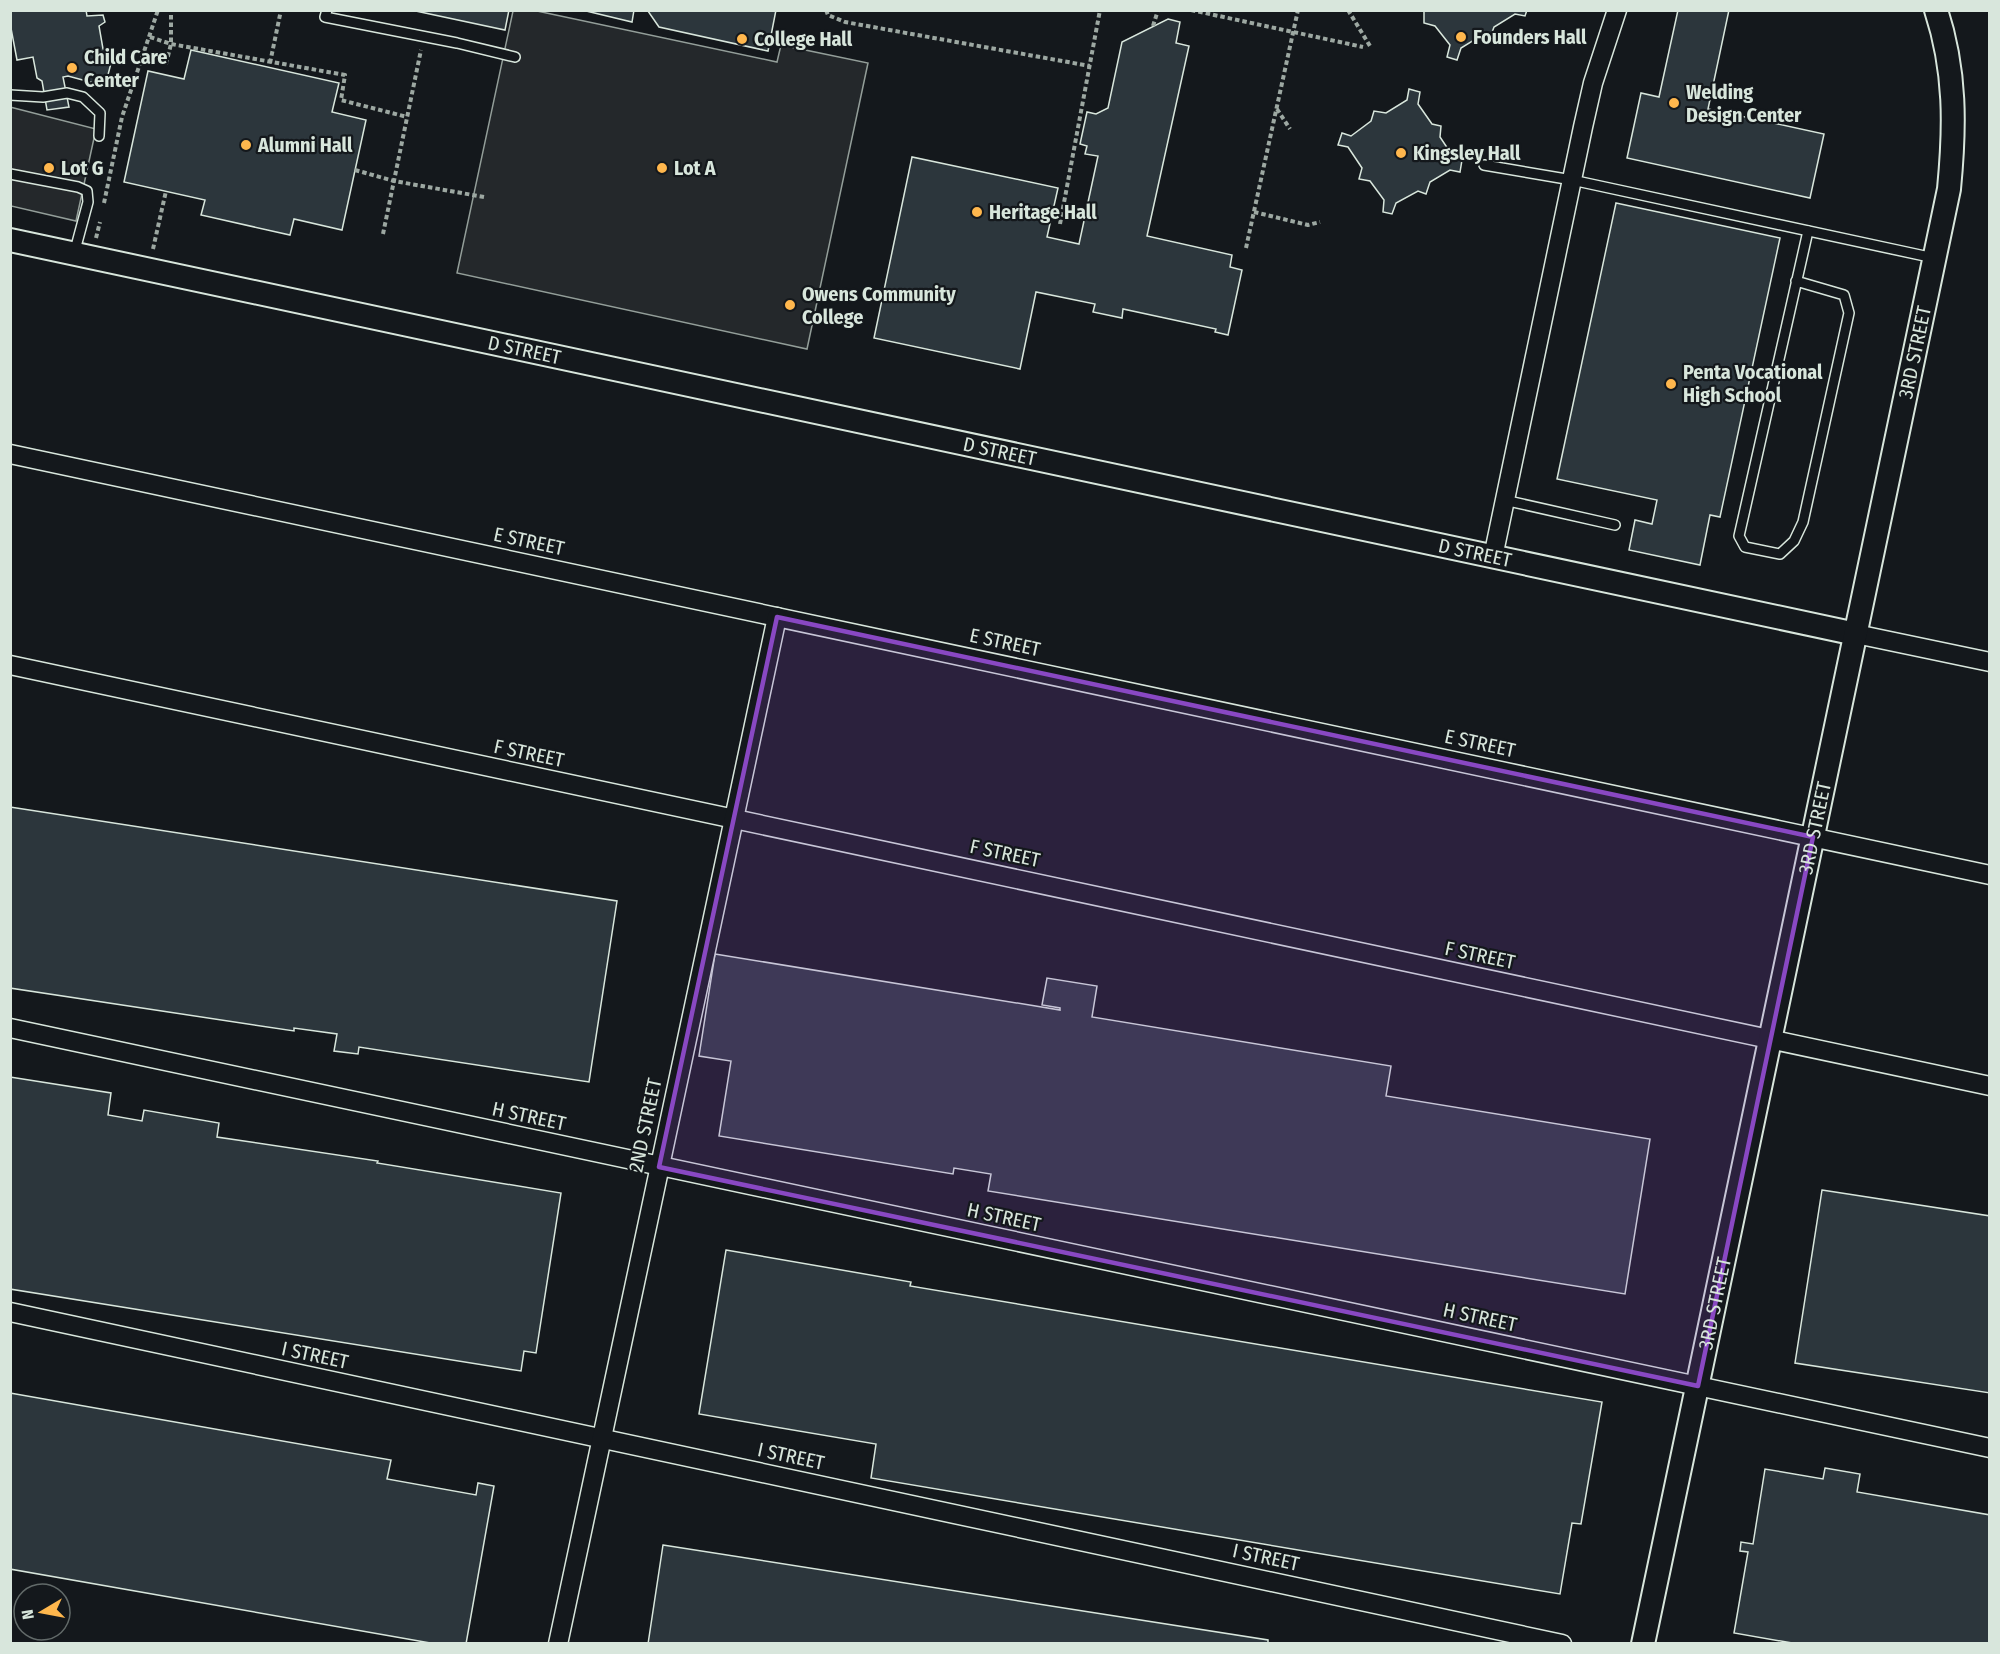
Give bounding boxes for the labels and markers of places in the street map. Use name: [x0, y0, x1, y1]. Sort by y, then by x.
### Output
place label: Founders Hall: [1473, 25, 1587, 49]
place label: College Hall: [754, 27, 853, 51]
marker: Founders Hall: [1454, 30, 1468, 44]
marker: College Hall: [735, 32, 749, 46]
place label: Child Care Center: [84, 45, 167, 92]
marker: Child Care Center: [65, 61, 79, 75]
place label: Welding Design Center: [1686, 80, 1802, 127]
marker: Welding Design Center: [1667, 96, 1681, 110]
place label: Alumni Hall: [257, 133, 353, 157]
marker: Alumni Hall: [239, 138, 253, 152]
place label: Kingsley Hall: [1413, 141, 1521, 165]
marker: Kingsley Hall: [1394, 146, 1408, 160]
place label: Lot G: [61, 156, 104, 180]
place label: Lot A: [674, 156, 717, 180]
marker: Lot G: [42, 161, 56, 175]
marker: Lot A: [655, 161, 669, 175]
place label: Heritage Hall: [989, 200, 1097, 224]
marker: Heritage Hall: [970, 205, 984, 219]
place label: Owens Community College: [802, 282, 956, 329]
marker: Owens Community College: [783, 298, 797, 312]
place label: Penta Vocational High School: [1683, 360, 1823, 407]
marker: Penta Vocational High School: [1664, 377, 1678, 391]

